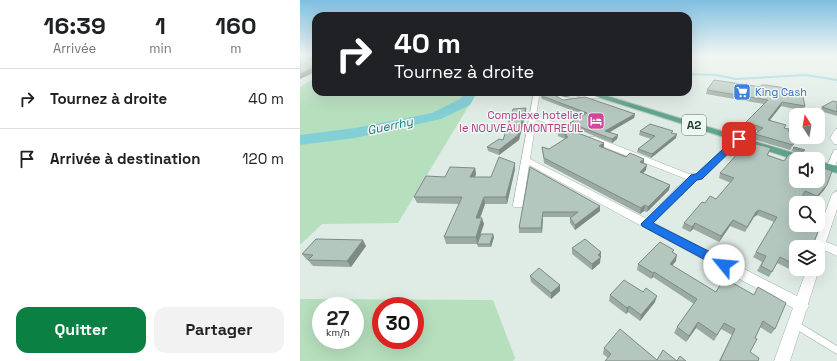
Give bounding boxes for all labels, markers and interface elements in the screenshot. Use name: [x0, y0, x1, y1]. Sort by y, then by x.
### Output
text: 16:39: [44, 10, 106, 41]
text: 1: [155, 10, 166, 41]
text: 160: [215, 10, 256, 41]
text: 40 m: [394, 25, 461, 61]
icon: right: [328, 28, 380, 80]
text: Arrivée: [53, 40, 96, 57]
text: min: [149, 40, 172, 57]
text: m: [230, 40, 241, 57]
text: Tournez à droite: [394, 60, 534, 83]
supermarket icon: King Cash: [732, 82, 752, 102]
place label: King Cash: [755, 85, 807, 99]
icon: right: [16, 88, 38, 110]
text: Tournez à droite: [50, 89, 167, 108]
text: 40 m: [248, 89, 284, 108]
place label: Complexe hotelier le NOUVEAU MONTREUIL: [459, 108, 583, 135]
north arrow: [789, 108, 825, 144]
map controls: [789, 108, 825, 276]
hotel icon: Complexe hotelier le NOUVEAU MONTREUIL: [586, 111, 606, 131]
water label: Guerrhy: [366, 113, 415, 139]
road number: A2: [682, 115, 706, 135]
pin: [722, 122, 756, 156]
icon: arrive: [728, 128, 750, 150]
icon: arrive: [16, 148, 38, 170]
text: Arrivée à destination: [50, 149, 200, 168]
text: 120 m: [242, 149, 284, 168]
button: sound: [789, 152, 825, 188]
button: search: [789, 196, 825, 232]
button: layers: [789, 240, 825, 276]
position arrow: [703, 244, 745, 286]
speed limit sign: 30: [372, 297, 424, 349]
text: 27: [327, 305, 349, 331]
button: Quitter: [16, 307, 146, 353]
button: Partager: [154, 307, 284, 353]
text: km/h: [326, 326, 350, 339]

